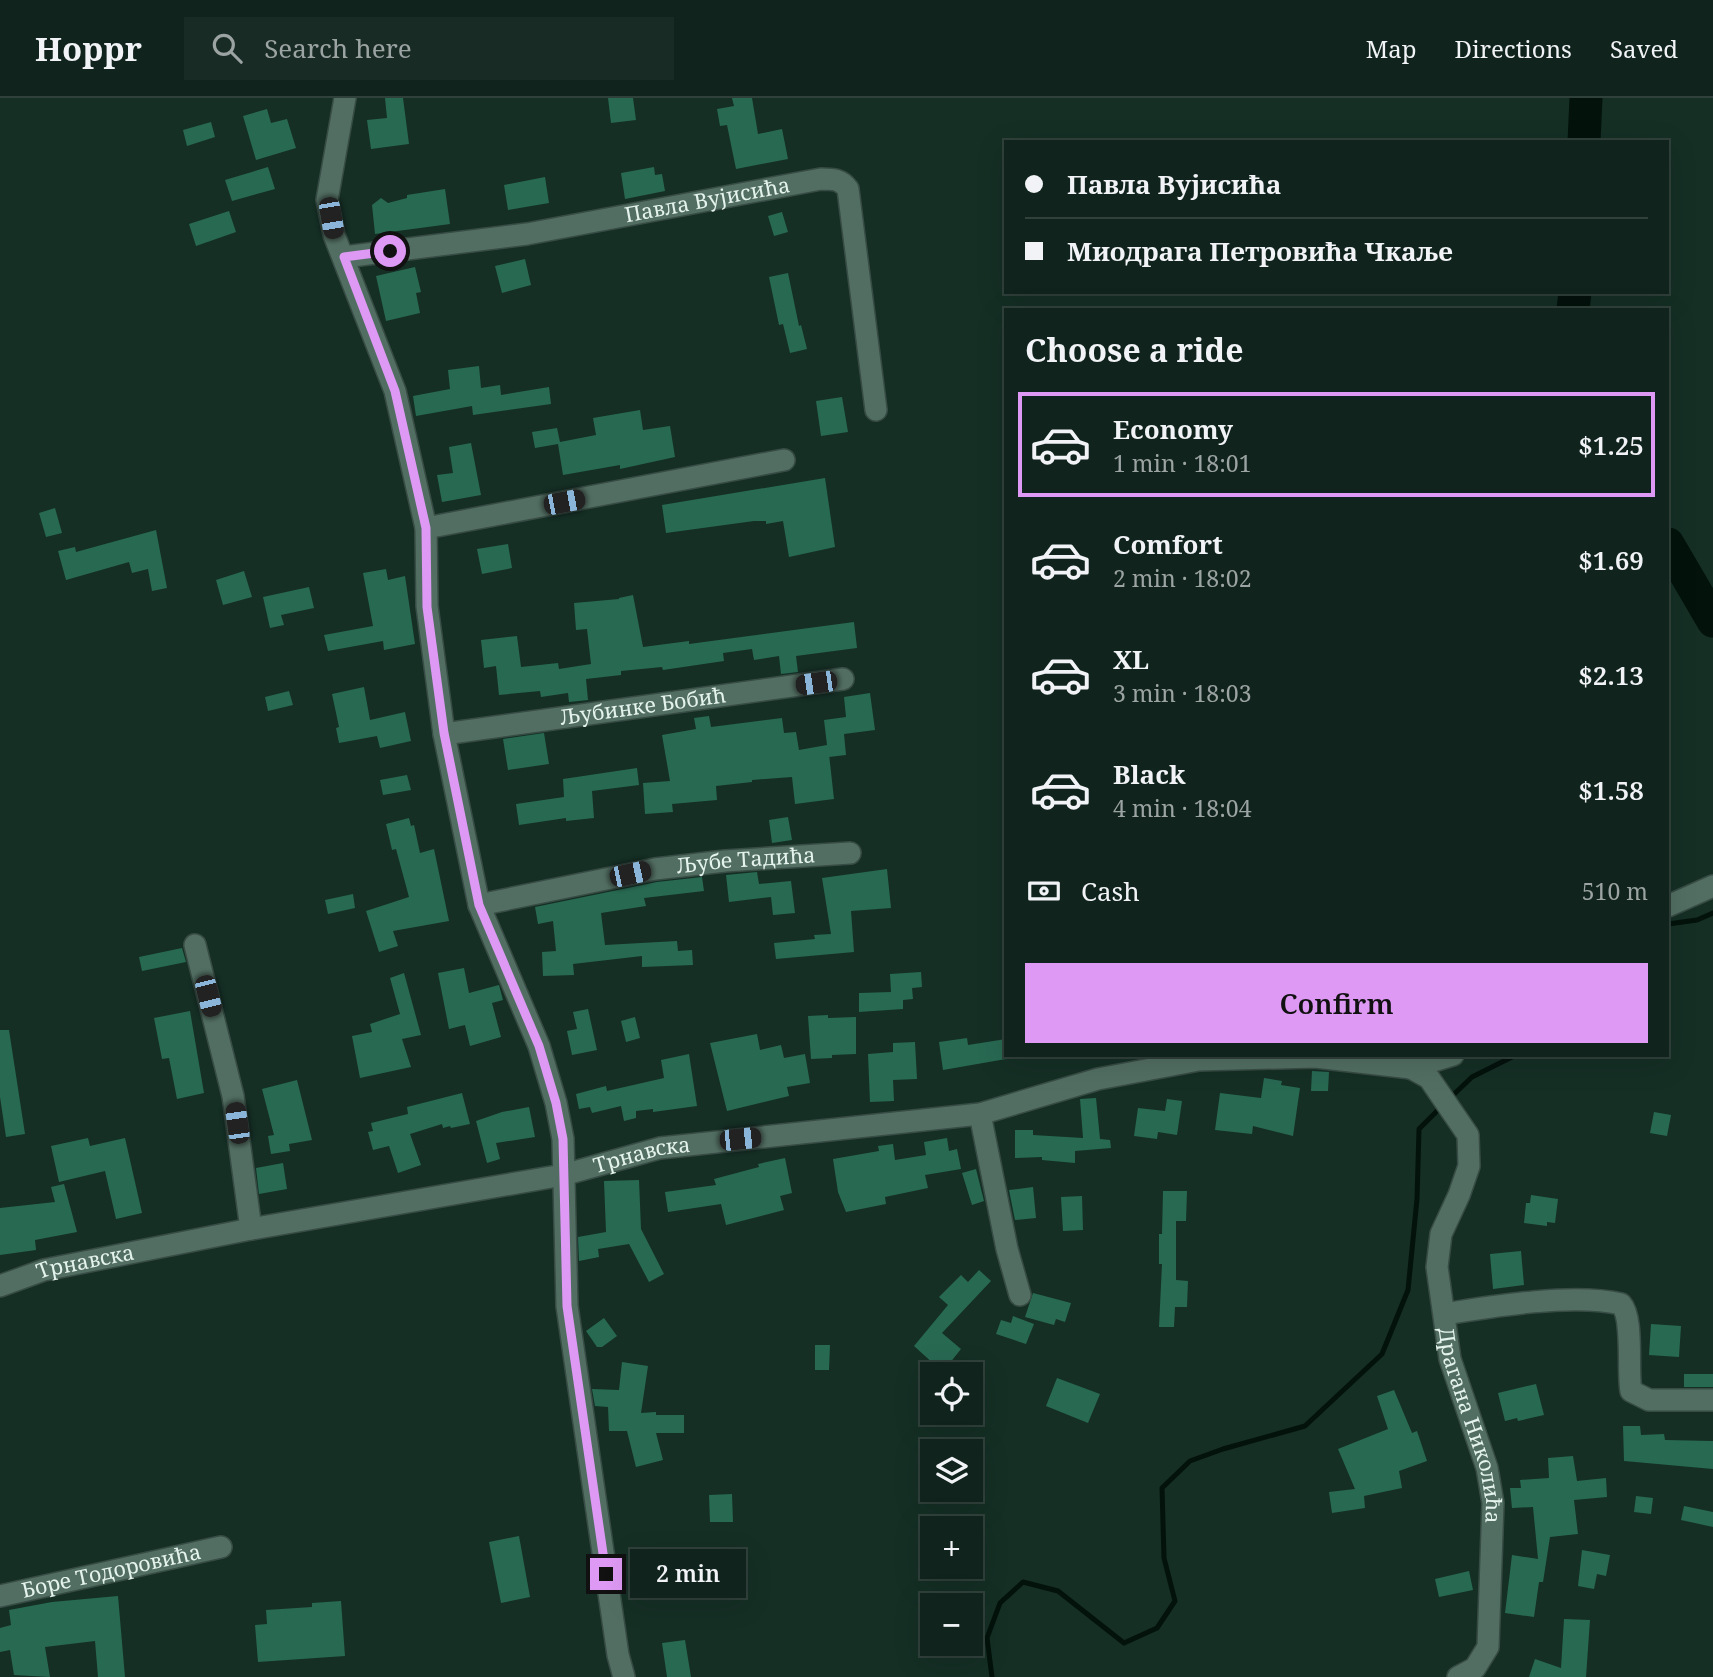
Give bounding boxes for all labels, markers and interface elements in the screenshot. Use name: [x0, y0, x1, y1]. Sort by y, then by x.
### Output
search box: [184, 17, 674, 80]
text: Hoppr: [35, 26, 142, 71]
icon: search: [208, 29, 246, 67]
text: Search here: [264, 30, 412, 66]
text: Map: [1366, 32, 1417, 65]
text: Directions: [1455, 32, 1572, 65]
text: Saved: [1610, 32, 1678, 65]
text: Павла Вујисића: [1067, 166, 1281, 202]
street label: Павла Вујисића: [622, 170, 792, 228]
car: [318, 195, 345, 241]
text: Миодрага Петровића Чкаље: [1067, 233, 1453, 269]
route start: [374, 235, 406, 267]
text: Choose a ride: [1025, 328, 1244, 371]
text: Economy: [1113, 411, 1233, 447]
icon: car: [1029, 413, 1092, 476]
text: $1.25: [1578, 427, 1644, 463]
text: 1 min · 18:01: [1113, 447, 1251, 479]
car: [542, 488, 587, 516]
text: Comfort: [1113, 526, 1223, 562]
icon: car: [1029, 528, 1092, 591]
text: $1.69: [1578, 542, 1644, 578]
text: 2 min · 18:02: [1113, 562, 1251, 594]
text: XL: [1113, 641, 1149, 677]
icon: car: [1029, 643, 1092, 706]
text: $2.13: [1578, 657, 1644, 693]
car: [794, 670, 839, 696]
text: 3 min · 18:03: [1113, 677, 1251, 709]
street label: Љубинке Бобић: [558, 680, 728, 731]
text: Black: [1113, 756, 1186, 792]
icon: car: [1029, 758, 1092, 821]
text: $1.58: [1578, 772, 1644, 808]
text: 4 min · 18:04: [1113, 792, 1251, 824]
street label: Љубе Тадића: [675, 840, 816, 879]
car: [608, 859, 653, 889]
icon: cash: [1025, 872, 1063, 910]
text: Cash: [1081, 873, 1140, 909]
text: 510 m: [1582, 875, 1648, 907]
button: Confirm: [1025, 963, 1648, 1043]
car: [193, 973, 224, 1019]
car: [224, 1101, 251, 1145]
car: [719, 1126, 762, 1152]
street label: Трнавска: [590, 1130, 691, 1179]
street label: Трнавска: [32, 1237, 136, 1285]
street label: Драгана Николића: [1433, 1325, 1508, 1524]
map controls: [920, 1362, 983, 1656]
button: locate: [920, 1362, 983, 1425]
button: layers: [920, 1439, 983, 1502]
button: +: [920, 1516, 983, 1579]
street label: Боре Тодоровића: [19, 1537, 203, 1604]
callout: 2 min: [630, 1550, 746, 1598]
text: 2 min: [656, 1557, 720, 1589]
route end: [590, 1558, 622, 1590]
button: −: [920, 1593, 983, 1656]

